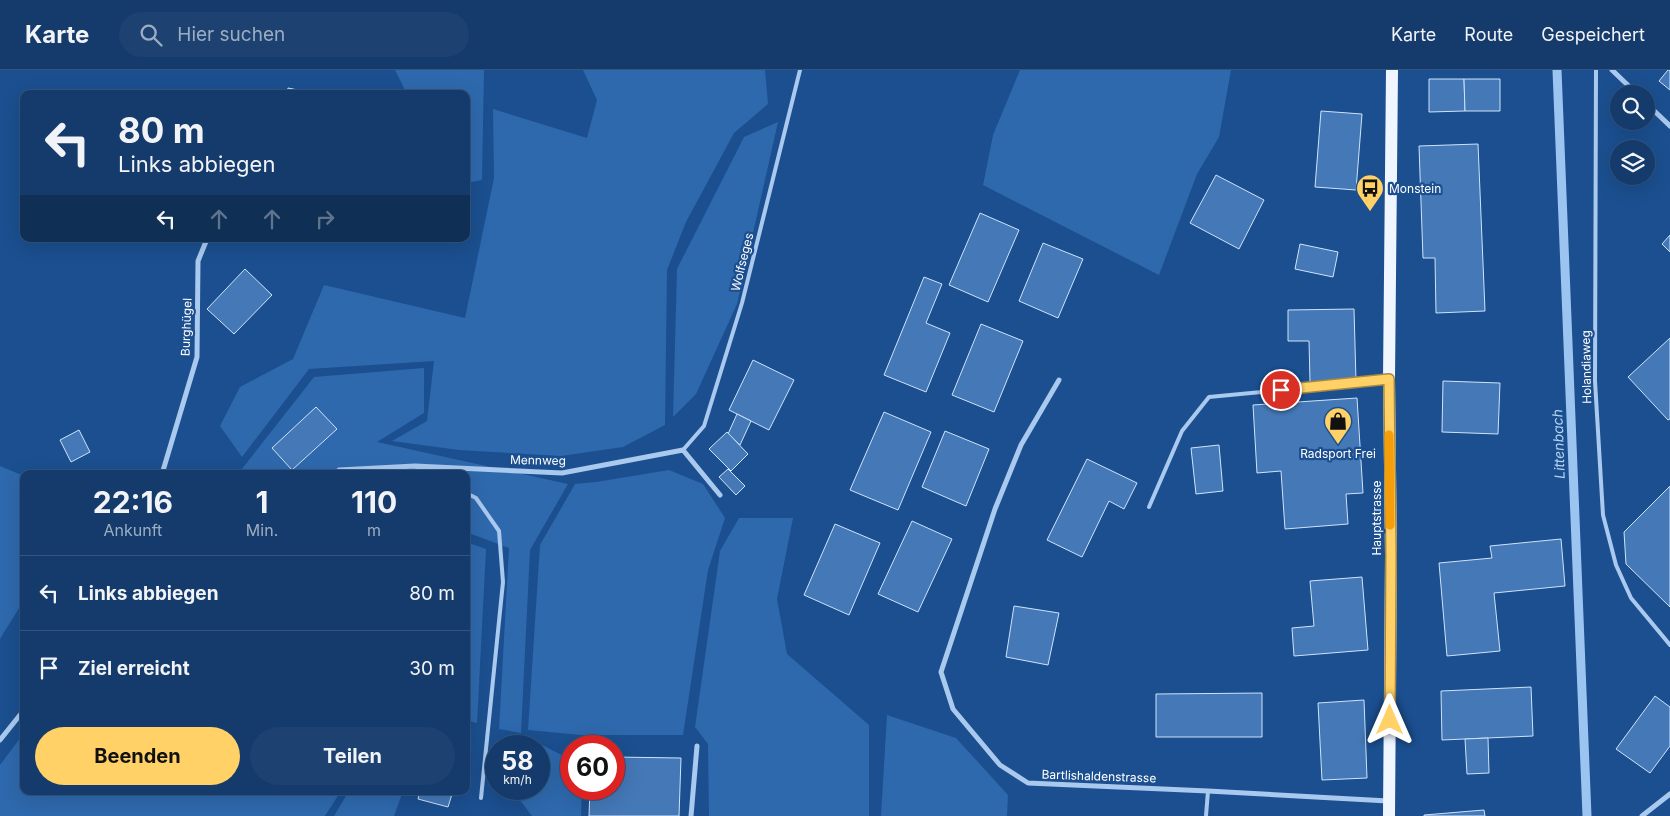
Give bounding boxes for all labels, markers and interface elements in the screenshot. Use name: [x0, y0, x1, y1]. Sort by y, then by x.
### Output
search box: [119, 12, 469, 57]
text: Karte: [25, 20, 89, 49]
icon: search: [137, 21, 165, 49]
text: Hier suchen: [177, 23, 285, 46]
text: Karte: [1391, 24, 1436, 45]
text: Route: [1464, 24, 1513, 45]
text: Gespeichert: [1541, 24, 1645, 45]
map controls: [1610, 85, 1655, 185]
button: search: [1610, 85, 1655, 130]
text: 80 m: [118, 109, 205, 151]
icon: left: [35, 110, 100, 175]
button: layers: [1610, 140, 1655, 185]
text: Links abbiegen: [118, 151, 275, 177]
bus stop icon: Monstein: [1355, 173, 1385, 212]
place label: Monstein: [1389, 181, 1441, 196]
icon: left: [152, 205, 180, 233]
icon: ahead: [205, 205, 233, 233]
icon: ahead: [258, 205, 286, 233]
icon: right: [311, 205, 339, 233]
street label: Wolfseges: [728, 231, 756, 293]
street label: Burghügel: [177, 298, 195, 356]
street label: Holandiaweg: [1578, 330, 1594, 404]
pin: [1260, 369, 1302, 411]
icon: arrive: [1267, 376, 1295, 404]
shop icon: Radsport Frei: [1323, 406, 1353, 445]
water label: Littenbach: [1548, 409, 1568, 479]
place label: Radsport Frei: [1300, 446, 1376, 461]
street label: Mennweg: [510, 452, 566, 468]
street label: Hauptstrasse: [1369, 480, 1384, 556]
text: 22:16: [93, 484, 173, 520]
text: 1: [256, 484, 269, 520]
text: 110: [351, 484, 397, 520]
text: Ankunft: [104, 520, 162, 540]
text: Min.: [246, 520, 278, 540]
text: m: [367, 520, 381, 540]
icon: left: [35, 579, 63, 607]
text: Links abbiegen: [78, 582, 219, 605]
text: 80 m: [409, 582, 455, 605]
icon: arrive: [35, 654, 63, 682]
text: Ziel erreicht: [78, 657, 190, 680]
text: 30 m: [409, 657, 455, 680]
position arrow: [1363, 693, 1415, 745]
button: Beenden: [35, 727, 240, 785]
button: Teilen: [250, 727, 455, 785]
speed limit sign: 60: [560, 735, 625, 800]
text: 58: [501, 746, 534, 776]
street label: Bartlishaldenstrasse: [1041, 767, 1157, 785]
text: km/h: [503, 772, 532, 787]

